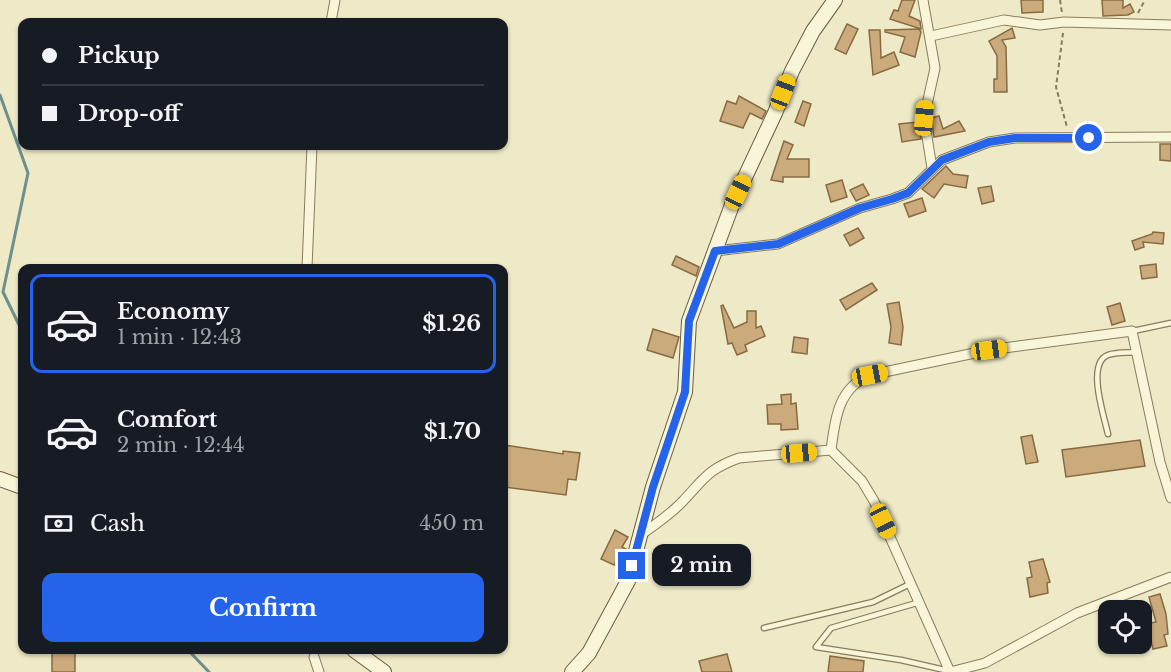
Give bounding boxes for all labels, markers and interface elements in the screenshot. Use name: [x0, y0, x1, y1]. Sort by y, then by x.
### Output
text: Pickup: [78, 42, 160, 69]
car: [768, 72, 798, 112]
car: [913, 99, 935, 137]
text: Drop-off: [78, 100, 180, 127]
route start: [1075, 124, 1102, 151]
car: [722, 172, 754, 212]
icon: car: [45, 297, 99, 351]
text: Economy: [117, 298, 229, 325]
text: $1.26: [422, 310, 481, 337]
text: 1 min · 12:43: [117, 325, 242, 349]
car: [970, 339, 1008, 361]
car: [851, 363, 889, 387]
icon: car: [45, 405, 99, 459]
text: Comfort: [117, 406, 217, 433]
text: $1.70: [424, 418, 481, 445]
text: 2 min · 12:44: [117, 433, 245, 457]
car: [780, 442, 818, 464]
car: [867, 501, 899, 541]
icon: cash: [42, 507, 75, 540]
text: Cash: [90, 510, 145, 537]
text: 450 m: [419, 511, 484, 535]
callout: 2 min: [653, 545, 752, 587]
route end: [618, 552, 645, 579]
text: 2 min: [670, 553, 733, 577]
button: Confirm: [42, 573, 484, 642]
map controls: [1098, 600, 1152, 654]
button: locate: [1098, 600, 1152, 654]

